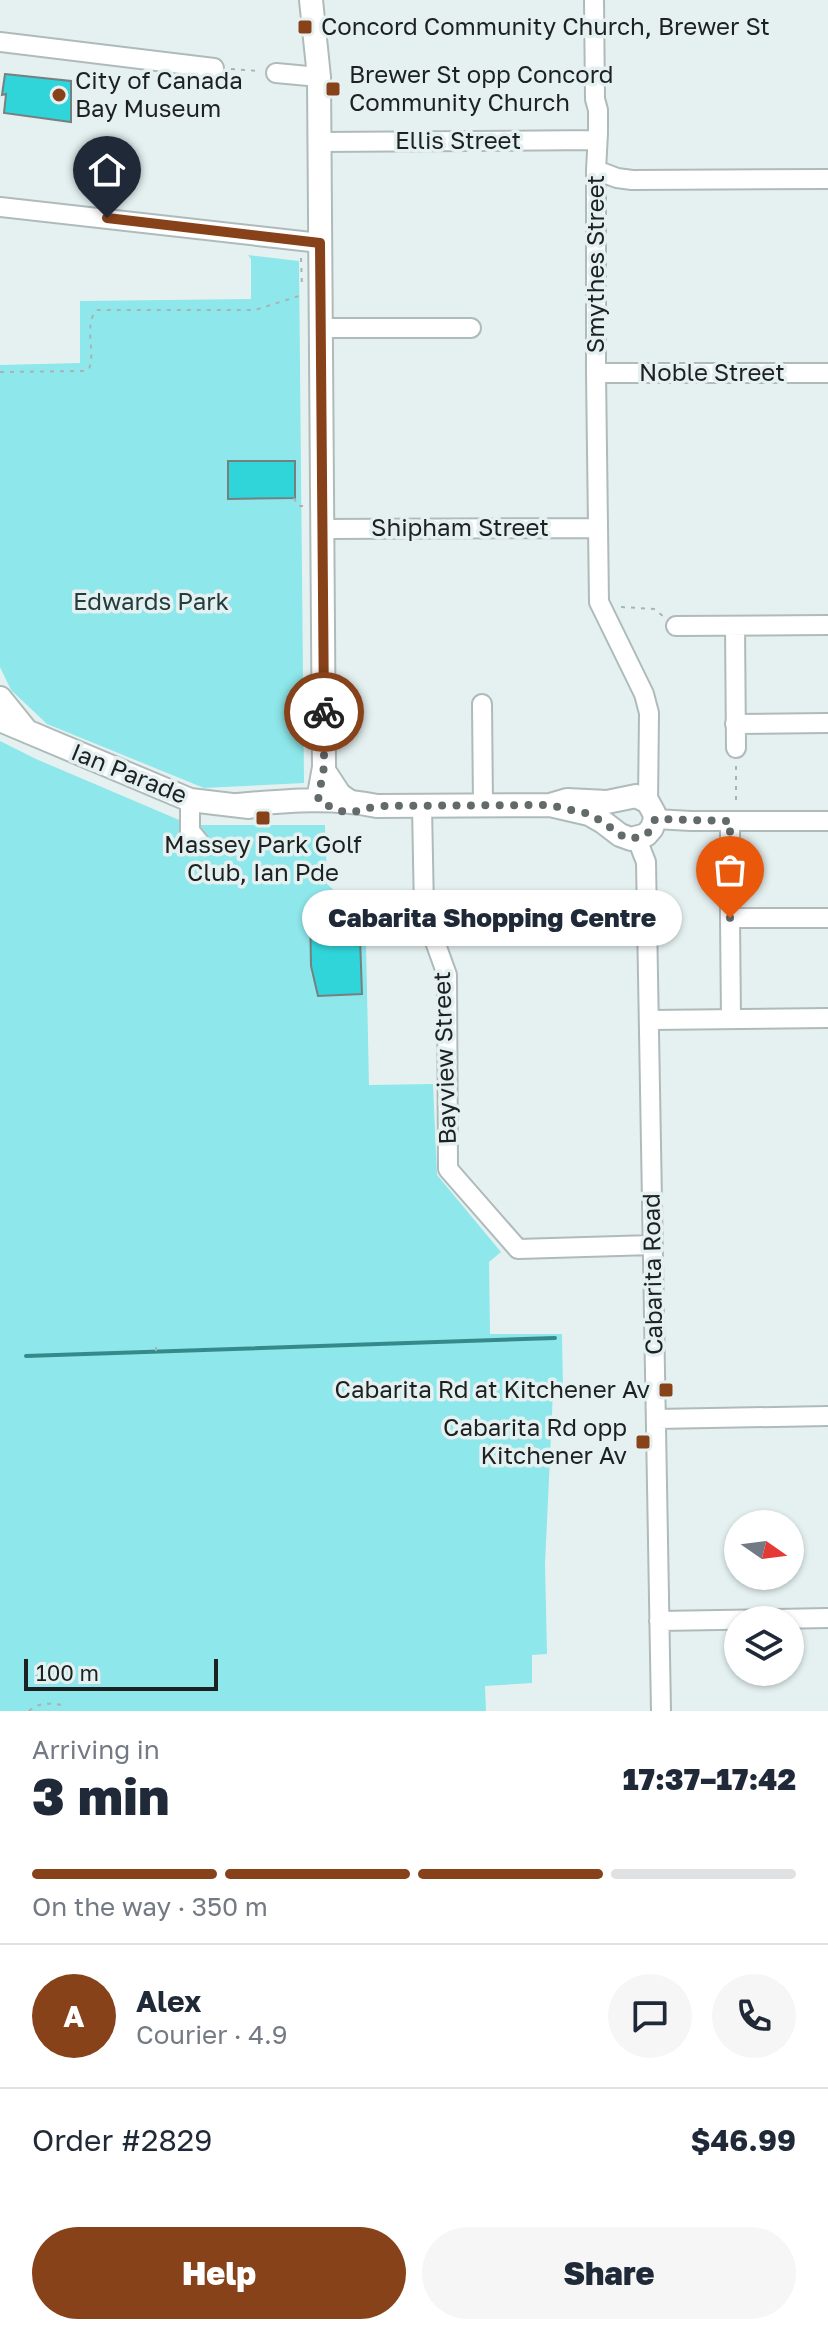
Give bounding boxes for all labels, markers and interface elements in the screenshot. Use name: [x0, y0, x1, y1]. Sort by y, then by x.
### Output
place label: Concord Community Church, Brewer St: [321, 11, 770, 40]
marker: Concord Community Church, Brewer St: [296, 18, 314, 36]
place label: Brewer St opp Concord Community Church: [349, 59, 614, 116]
place label: City of Canada Bay Museum: [75, 65, 243, 122]
marker: Brewer St opp Concord Community Church: [324, 80, 342, 98]
marker: City of Canada Bay Museum: [50, 86, 68, 104]
street label: Ellis Street: [395, 125, 521, 154]
pin: [73, 136, 141, 218]
icon: home: [85, 148, 129, 192]
street label: Smythes Street: [580, 175, 609, 353]
street label: Noble Street: [639, 357, 785, 386]
street label: Shipham Street: [371, 512, 549, 541]
park label: Edwards Park: [73, 586, 229, 615]
courier: [284, 672, 364, 752]
icon: bike: [302, 690, 346, 734]
street label: Ian Parade: [67, 736, 192, 809]
marker: Massey Park Golf Club, Ian Pde: [254, 809, 272, 827]
place label: Massey Park Golf Club, Ian Pde: [164, 829, 362, 886]
pin: [696, 836, 764, 918]
icon: bag: [708, 848, 752, 892]
callout: Cabarita Shopping Centre: [302, 890, 682, 946]
text: Cabarita Shopping Centre: [328, 902, 656, 933]
street label: Bayview Street: [426, 971, 461, 1145]
street label: Cabarita Road: [636, 1193, 667, 1355]
place label: Cabarita Rd at Kitchener Av: [335, 1374, 650, 1403]
marker: Cabarita Rd at Kitchener Av: [657, 1381, 675, 1399]
place label: Cabarita Rd opp Kitchener Av: [443, 1412, 627, 1469]
marker: Cabarita Rd opp Kitchener Av: [634, 1433, 652, 1451]
north arrow: [724, 1510, 804, 1590]
map controls: [724, 1510, 804, 1686]
button: layers: [724, 1606, 804, 1686]
scale bar: [24, 1655, 218, 1691]
text: 100 m: [36, 1659, 99, 1686]
text: Arriving in: [32, 1734, 160, 1765]
text: 17:37–17:42: [623, 1761, 796, 1797]
text: 3 min: [32, 1764, 169, 1826]
text: On the way · 350 m: [32, 1891, 268, 1922]
button: chat: [608, 1974, 692, 2058]
button: phone: [712, 1974, 796, 2058]
text: Alex: [136, 1983, 201, 2019]
text: A: [63, 1998, 85, 2034]
text: Courier · 4.9: [136, 2019, 288, 2050]
text: Order #2829: [32, 2122, 212, 2158]
text: $46.99: [690, 2122, 796, 2158]
button: Help: [32, 2227, 406, 2319]
button: Share: [422, 2227, 796, 2319]

